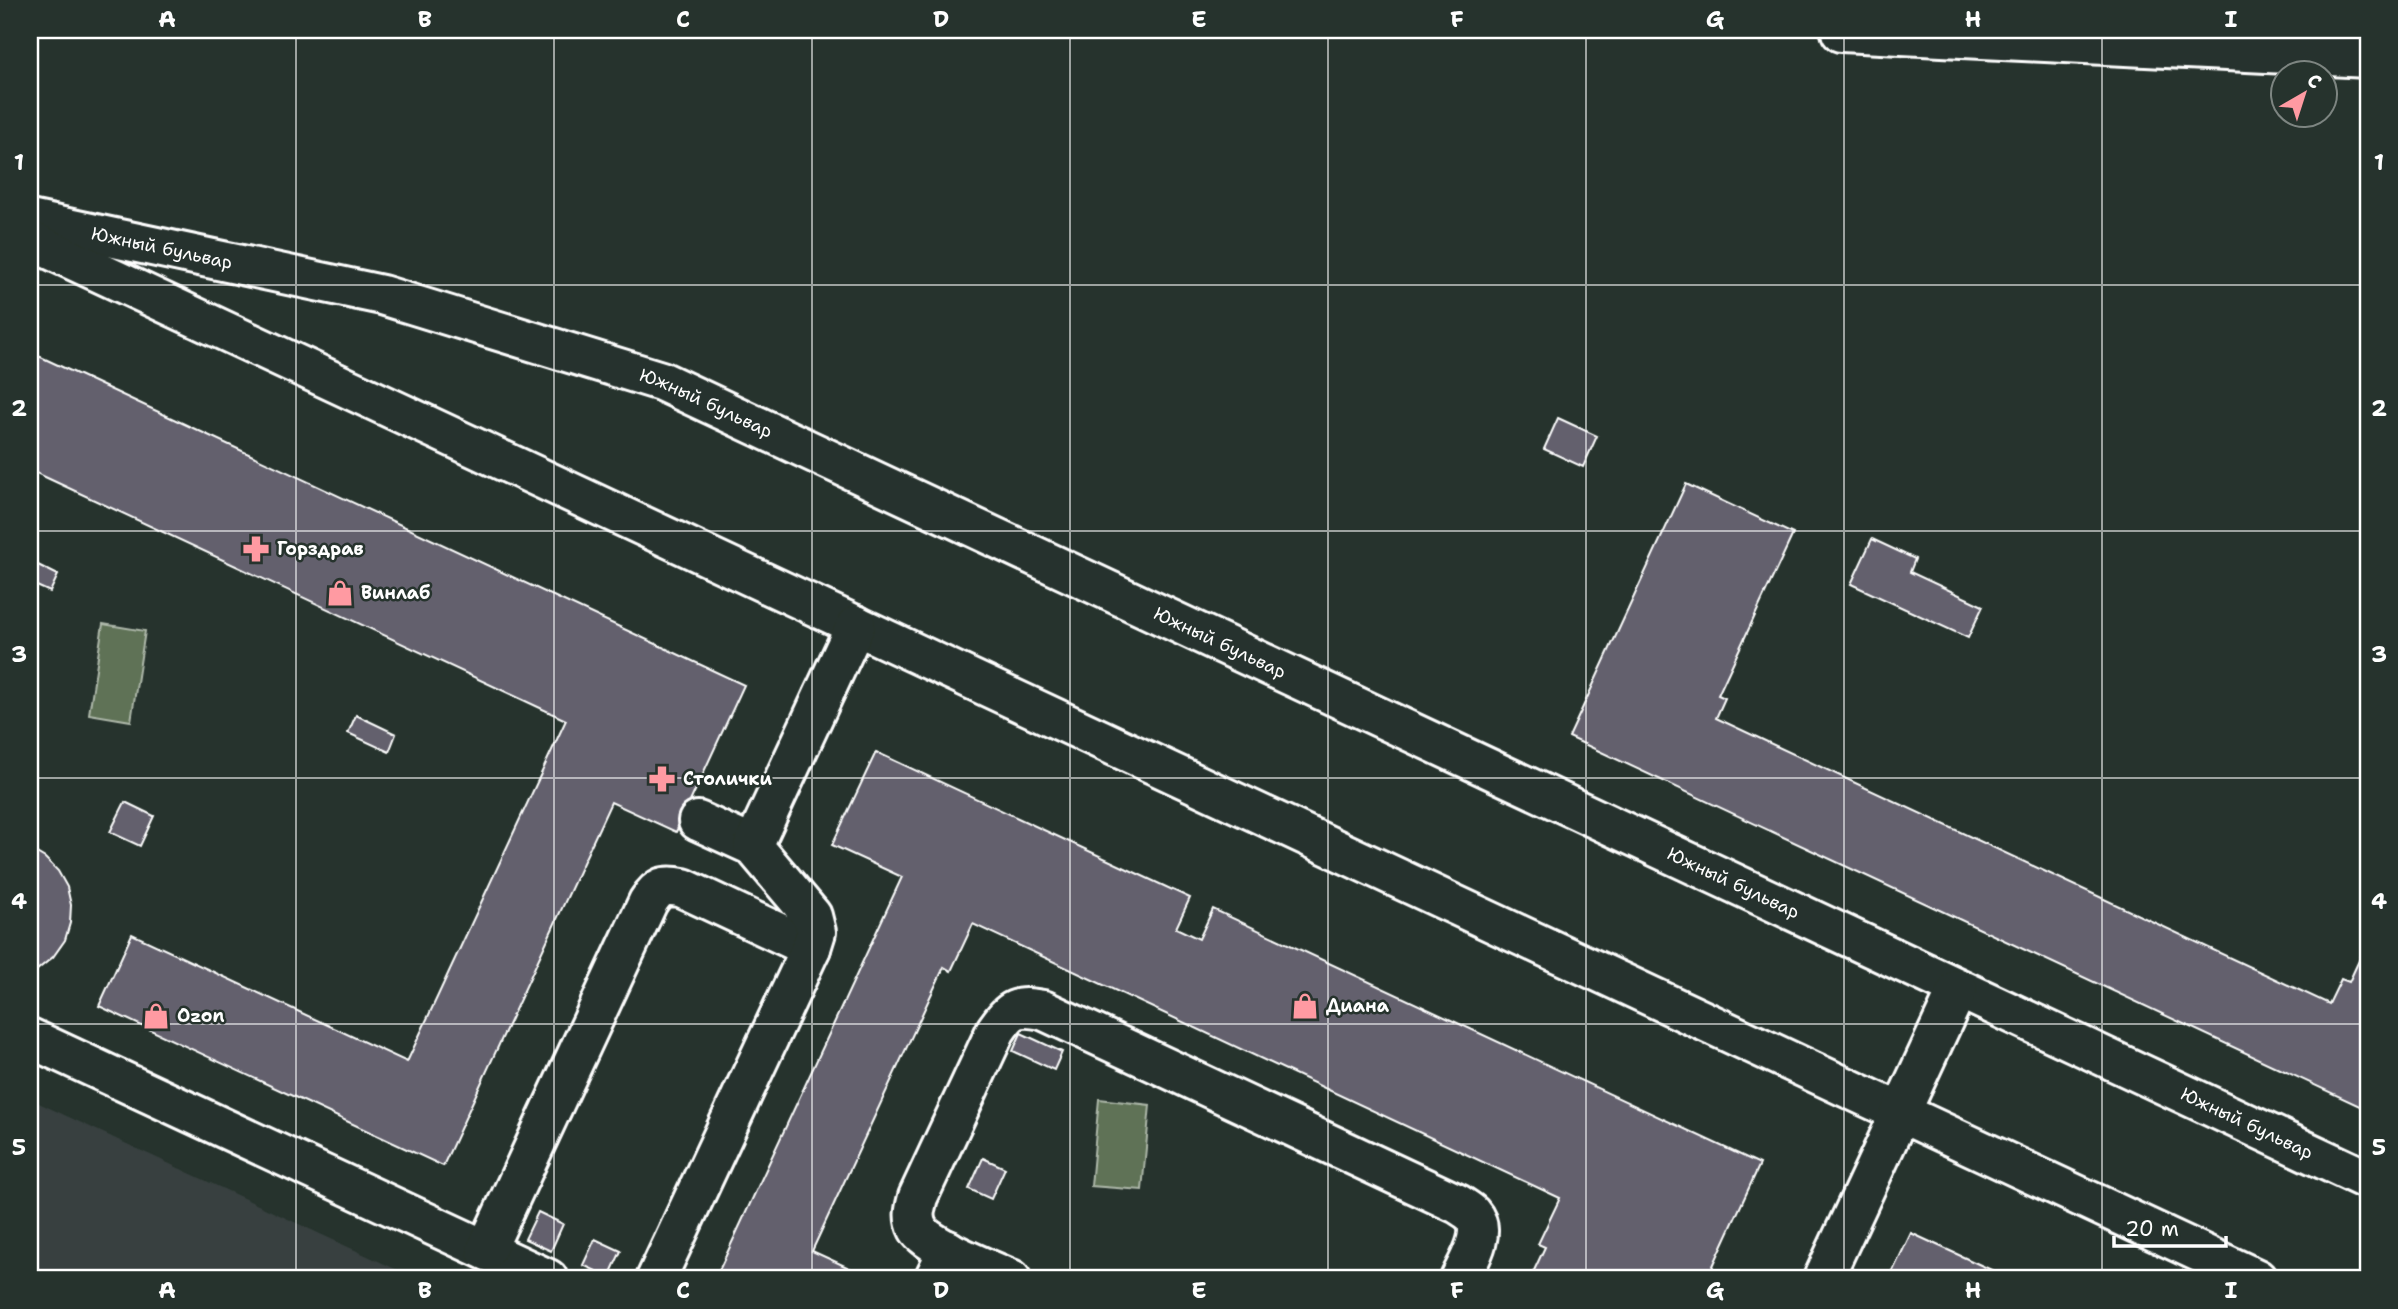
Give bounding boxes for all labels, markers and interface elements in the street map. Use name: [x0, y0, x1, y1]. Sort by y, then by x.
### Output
text: A: [158, 4, 176, 34]
text: B: [418, 4, 432, 34]
text: C: [676, 4, 690, 34]
text: D: [933, 4, 949, 34]
text: E: [1191, 4, 1207, 34]
text: F: [1450, 4, 1464, 34]
text: G: [1706, 4, 1725, 34]
text: H: [1965, 4, 1981, 34]
text: I: [2225, 4, 2238, 34]
north arrow: [2268, 60, 2338, 130]
text: С: [2302, 68, 2327, 95]
text: 1: [14, 147, 24, 177]
text: 1: [2374, 147, 2384, 177]
street label: Южный бульвар: [89, 221, 235, 275]
street label: Южный бульвар: [637, 363, 777, 444]
text: 2: [11, 393, 27, 423]
text: 2: [2371, 393, 2387, 423]
pharmacy icon: Горздрав: [241, 534, 271, 564]
place label: Горздрав: [277, 537, 364, 561]
shop icon: Винлаб: [325, 578, 355, 608]
place label: Винлаб: [361, 581, 430, 605]
street label: Южный бульвар: [1150, 601, 1290, 684]
text: 3: [11, 639, 27, 669]
text: 3: [2371, 639, 2387, 669]
pharmacy icon: Столички: [647, 764, 677, 794]
place label: Столички: [683, 767, 772, 791]
street label: Южный бульвар: [1663, 842, 1804, 924]
text: 4: [11, 886, 27, 916]
text: 4: [2371, 886, 2387, 916]
shop icon: Диана: [1290, 991, 1320, 1021]
place label: Диана: [1326, 994, 1390, 1018]
shop icon: Ozon: [141, 1001, 171, 1031]
place label: Ozon: [177, 1004, 224, 1028]
street label: Южный бульвар: [2177, 1082, 2317, 1165]
text: 5: [12, 1132, 26, 1162]
text: 5: [2372, 1132, 2386, 1162]
scale bar: [2114, 1204, 2226, 1248]
text: 20 m: [2125, 1215, 2179, 1243]
text: A: [158, 1275, 176, 1305]
text: B: [418, 1275, 432, 1305]
text: C: [676, 1275, 690, 1305]
text: D: [933, 1275, 949, 1305]
text: E: [1191, 1275, 1207, 1305]
text: F: [1450, 1275, 1464, 1305]
text: G: [1706, 1275, 1725, 1305]
text: H: [1965, 1275, 1981, 1305]
text: I: [2225, 1275, 2238, 1305]

